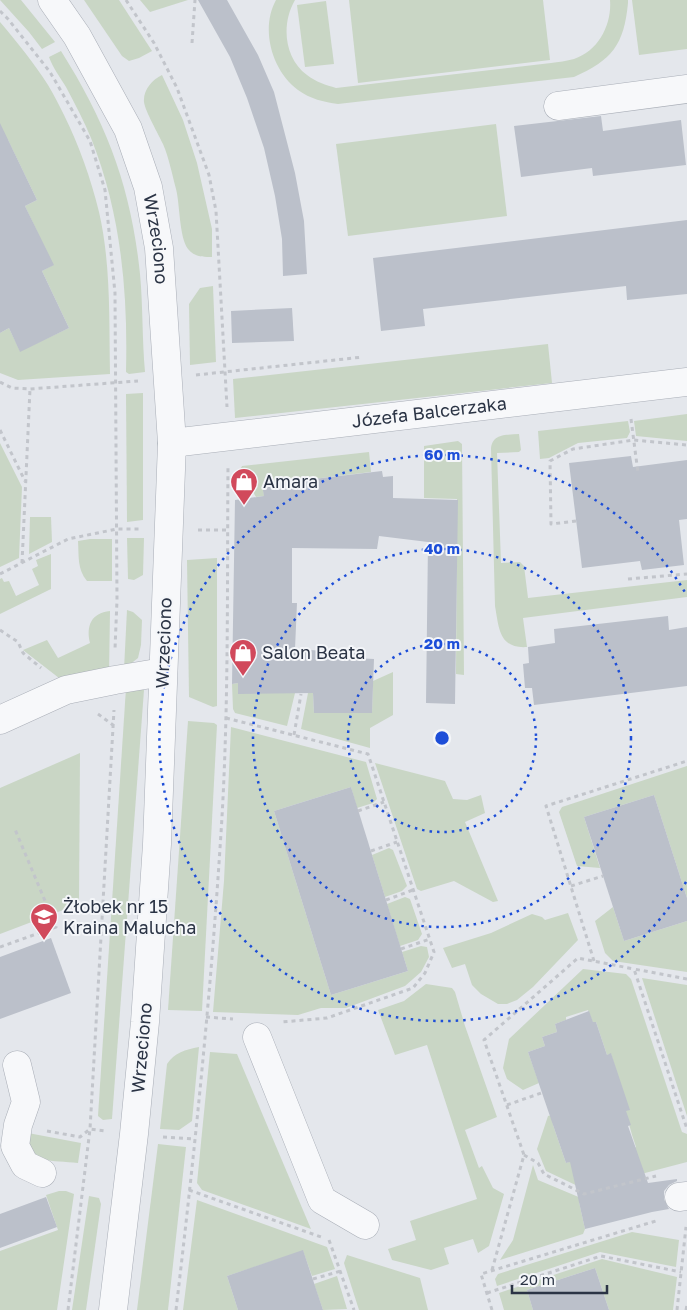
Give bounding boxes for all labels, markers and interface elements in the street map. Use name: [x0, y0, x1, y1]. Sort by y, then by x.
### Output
street label: Wrzeciono: [139, 192, 173, 285]
street label: Józefa Balcerzaka: [350, 391, 508, 432]
text: 60 m: [424, 445, 460, 463]
shop icon: Amara: [229, 467, 259, 506]
place label: Amara: [263, 470, 318, 492]
text: 40 m: [424, 539, 460, 557]
street label: Wrzeciono: [150, 597, 176, 689]
text: 20 m: [424, 634, 460, 652]
shop icon: Salon Beata: [228, 638, 258, 677]
place label: Salon Beata: [262, 641, 366, 663]
centre of rings: [433, 729, 451, 747]
place label: Żłobek nr 15 Kraina Malucha: [63, 895, 196, 938]
school or university icon: Żłobek nr 15 Kraina Malucha: [29, 902, 59, 941]
street label: Wrzeciono: [126, 1002, 156, 1094]
scale bar: [512, 1262, 607, 1294]
text: 20 m: [520, 1270, 555, 1288]

